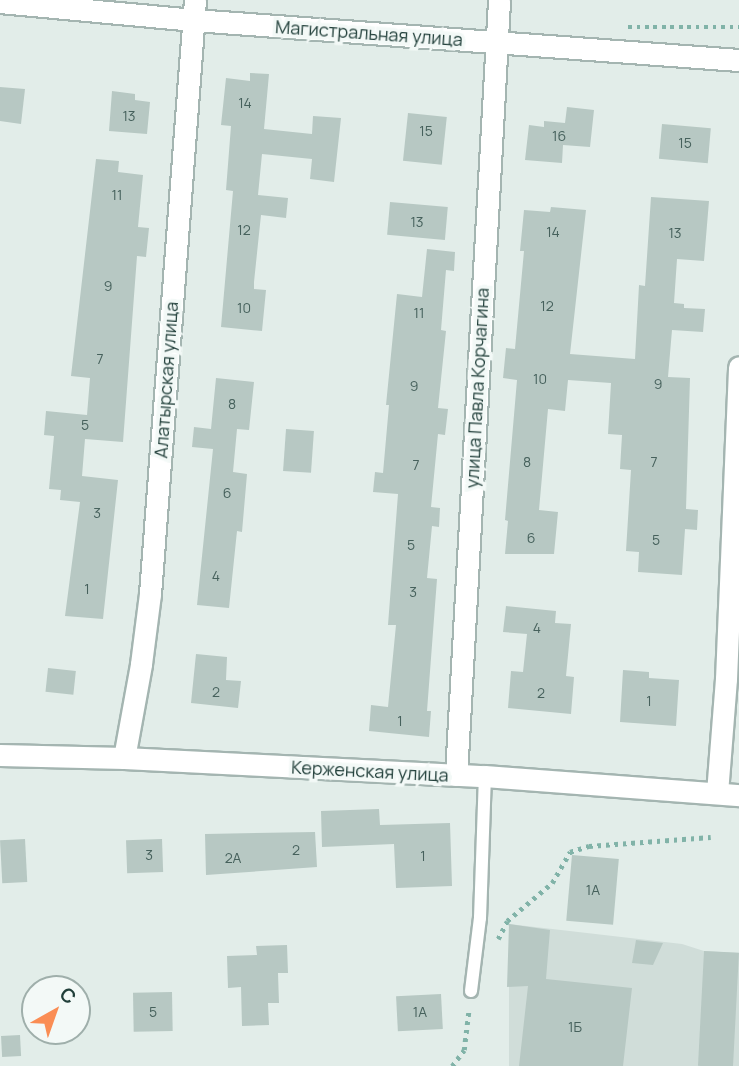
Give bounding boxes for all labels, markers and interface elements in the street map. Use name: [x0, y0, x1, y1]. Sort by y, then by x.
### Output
street label: Магистральная улица: [274, 16, 464, 50]
house number: 14: [238, 95, 252, 111]
house number: 13: [122, 108, 136, 124]
house number: 15: [419, 123, 433, 139]
house number: 16: [552, 128, 566, 144]
house number: 15: [678, 135, 692, 151]
house number: 11: [112, 187, 122, 203]
house number: 13: [410, 214, 424, 230]
house number: 12: [237, 222, 251, 238]
house number: 14: [546, 224, 560, 240]
house number: 13: [668, 225, 682, 241]
house number: 9: [104, 278, 112, 294]
street label: улица Павла Корчагина: [461, 287, 493, 489]
house number: 12: [540, 298, 554, 314]
house number: 10: [237, 300, 251, 316]
street label: Алатырская улица: [150, 301, 182, 459]
house number: 11: [414, 305, 424, 321]
house number: 7: [96, 351, 104, 367]
house number: 10: [533, 371, 547, 387]
house number: 9: [654, 376, 662, 392]
house number: 9: [410, 378, 418, 394]
house number: 8: [228, 396, 236, 412]
house number: 5: [81, 417, 89, 433]
house number: 8: [523, 454, 531, 470]
house number: 7: [650, 454, 658, 470]
house number: 7: [412, 457, 420, 473]
house number: 6: [223, 485, 231, 501]
house number: 3: [93, 505, 101, 521]
house number: 6: [527, 530, 535, 546]
house number: 5: [652, 532, 660, 548]
house number: 5: [407, 537, 415, 553]
house number: 4: [212, 568, 220, 584]
house number: 1: [84, 581, 90, 597]
house number: 3: [409, 584, 417, 600]
house number: 4: [533, 620, 541, 636]
house number: 2: [212, 684, 220, 700]
house number: 2: [537, 685, 545, 701]
house number: 1: [646, 693, 652, 709]
house number: 1: [397, 713, 403, 729]
street label: Керженская улица: [291, 756, 449, 786]
house number: 2: [292, 842, 300, 858]
house number: 3: [145, 847, 153, 863]
house number: 1: [420, 848, 426, 864]
house number: 2А: [225, 850, 241, 866]
house number: 1А: [586, 882, 600, 898]
north arrow: [21, 975, 91, 1045]
text: С: [54, 981, 82, 1010]
house number: 5: [149, 1004, 157, 1020]
house number: 1А: [413, 1004, 427, 1020]
house number: 1Б: [568, 1019, 582, 1035]

